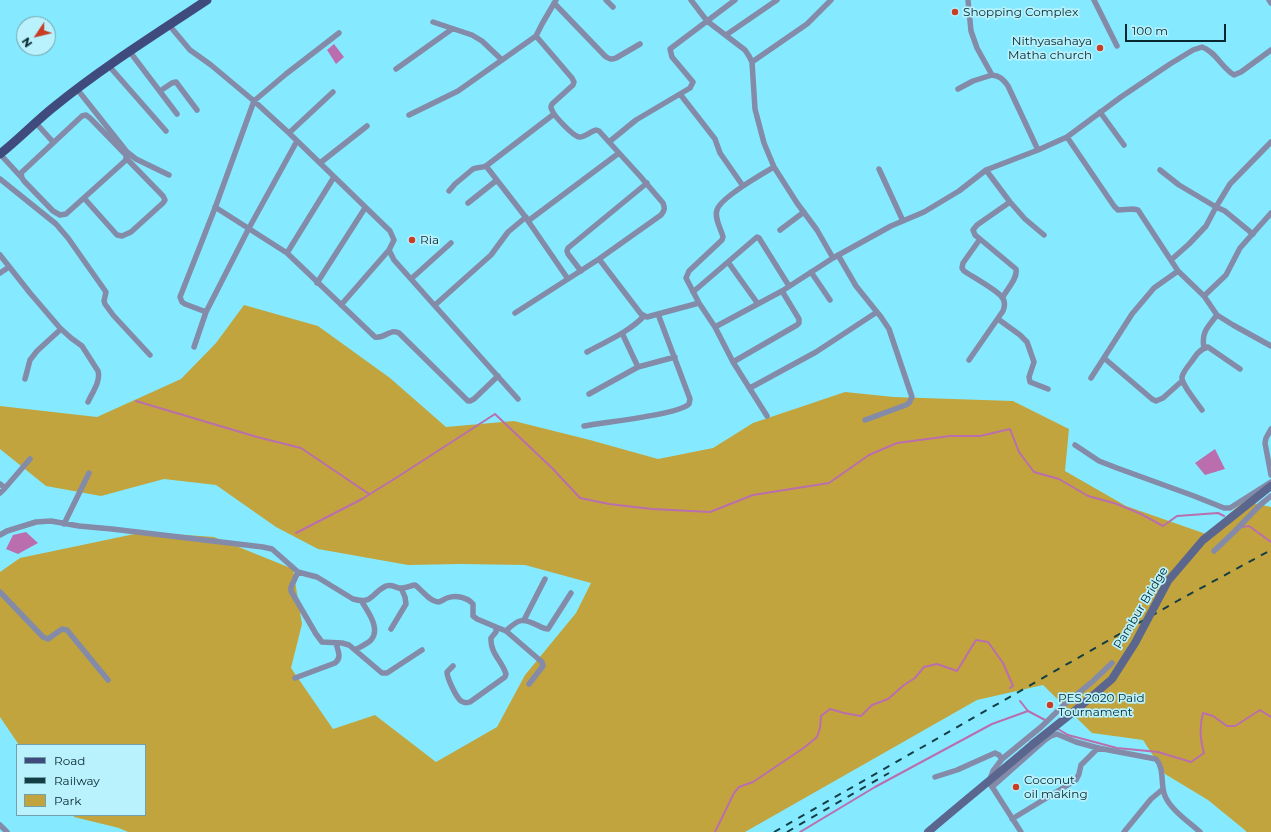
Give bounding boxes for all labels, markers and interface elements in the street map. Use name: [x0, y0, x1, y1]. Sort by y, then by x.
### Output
place label: Shopping Complex: [963, 5, 1078, 19]
marker: Shopping Complex: [950, 7, 960, 17]
north arrow: [16, 16, 56, 56]
scale bar: [1127, 16, 1228, 42]
text: 100 m: [1132, 23, 1168, 38]
place label: Nithyasahaya Matha church: [1008, 34, 1092, 62]
text: N: [19, 35, 35, 50]
marker: Nithyasahaya Matha church: [1095, 43, 1105, 53]
place label: Ria: [420, 233, 439, 247]
marker: Ria: [407, 235, 417, 245]
street label: Pambur Bridge: [1111, 564, 1171, 652]
place label: PES 2020 Paid Tournament: [1058, 691, 1145, 719]
marker: PES 2020 Paid Tournament: [1045, 700, 1055, 710]
legend: [16, 744, 146, 816]
text: Road: [54, 753, 85, 768]
text: Railway: [54, 773, 100, 788]
place label: Coconut oil making: [1024, 773, 1088, 801]
marker: Coconut oil making: [1011, 782, 1021, 792]
text: Park: [54, 793, 81, 808]

